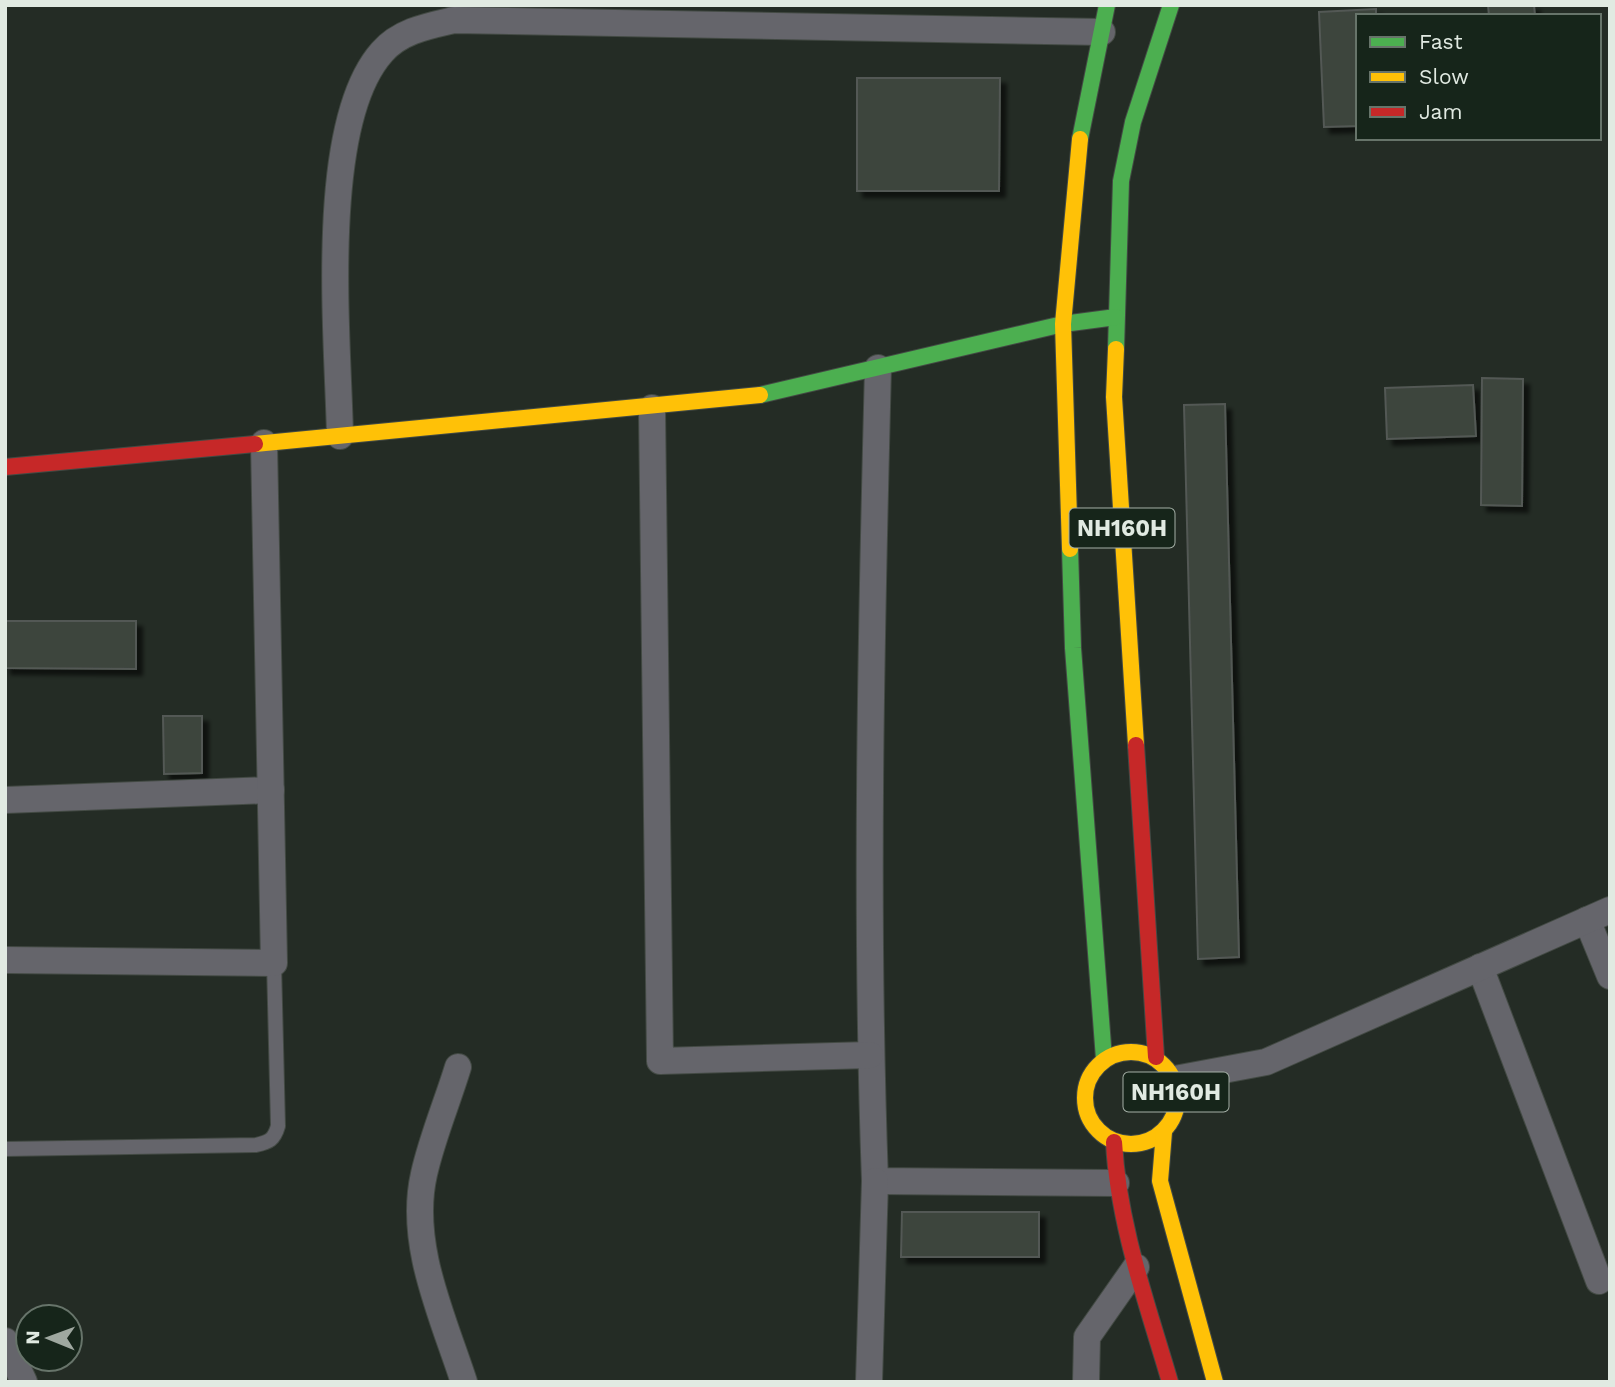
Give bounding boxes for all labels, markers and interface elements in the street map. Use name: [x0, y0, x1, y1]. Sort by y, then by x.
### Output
legend: [1356, 14, 1601, 140]
text: Fast: [1419, 29, 1463, 54]
text: Slow: [1419, 64, 1469, 89]
text: Jam: [1419, 99, 1462, 124]
road number: NH160H: [1070, 508, 1174, 548]
road number: NH160H: [1124, 1072, 1228, 1112]
north arrow: [14, 1303, 84, 1373]
text: N: [21, 1330, 44, 1345]

